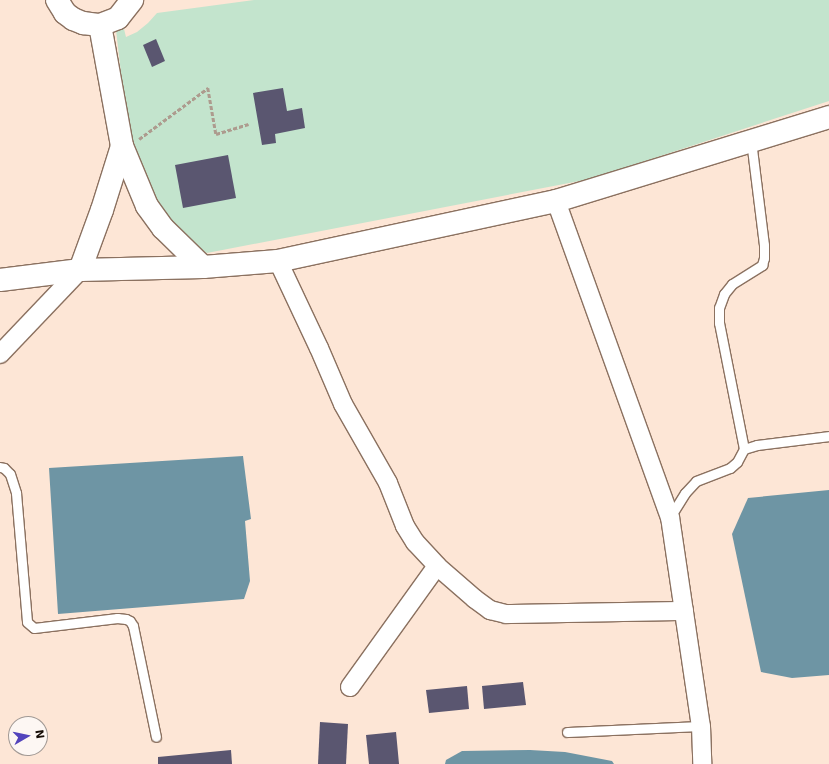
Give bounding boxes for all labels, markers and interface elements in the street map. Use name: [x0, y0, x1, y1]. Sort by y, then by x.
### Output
north arrow: [8, 716, 48, 756]
text: N: [32, 729, 46, 740]

